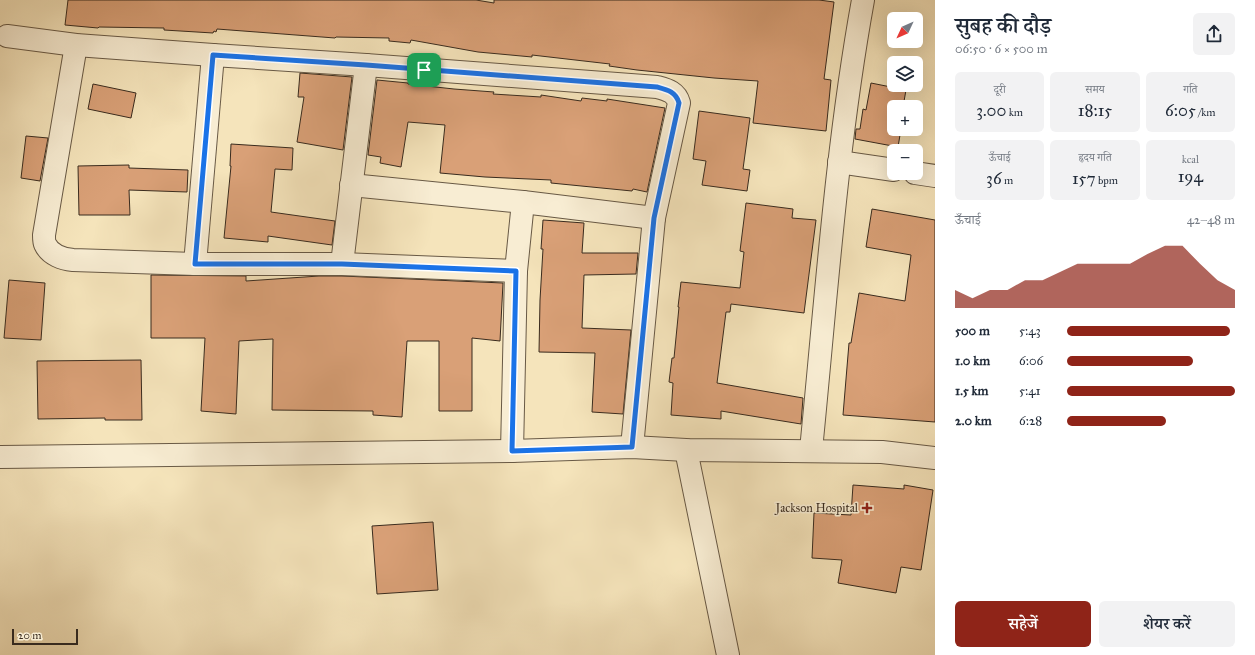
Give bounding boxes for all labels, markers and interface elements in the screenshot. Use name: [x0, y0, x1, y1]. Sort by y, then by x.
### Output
north arrow: [887, 12, 923, 48]
map controls: [887, 12, 923, 180]
text: सुबह की दौड़: [955, 12, 1051, 39]
button: share: [1193, 13, 1235, 55]
text: 06:50 · 6 × 500 m: [955, 41, 1048, 57]
pin: [407, 53, 441, 87]
button: layers: [887, 56, 923, 92]
icon: arrive: [413, 59, 435, 81]
text: दूरी: [994, 83, 1006, 96]
text: समय: [1085, 83, 1105, 96]
text: गति: [1183, 83, 1198, 96]
button: +: [887, 100, 923, 136]
text: 3.00: [976, 100, 1006, 121]
text: 18:15: [1078, 100, 1112, 121]
text: 6:05: [1165, 100, 1196, 121]
text: km: [1006, 106, 1023, 119]
text: /km: [1196, 106, 1216, 119]
button: −: [887, 144, 923, 180]
text: ऊँचाई: [989, 151, 1011, 164]
text: हृदय गति: [1078, 151, 1112, 164]
text: kcal: [1182, 153, 1199, 166]
text: 194: [1178, 166, 1203, 187]
text: 36: [986, 168, 1002, 189]
text: 157: [1072, 168, 1096, 189]
text: m: [1002, 174, 1013, 187]
text: bpm: [1096, 174, 1118, 187]
text: ऊँचाई: [955, 212, 981, 228]
text: 42–48 m: [1187, 212, 1235, 228]
text: 500 m: [955, 323, 990, 339]
text: 5:43: [1019, 323, 1041, 339]
text: 1.0 km: [955, 353, 990, 369]
text: 6:06: [1019, 353, 1043, 369]
text: 1.5 km: [955, 383, 988, 399]
text: 5:41: [1019, 383, 1041, 399]
text: 2.0 km: [955, 413, 992, 429]
text: 6:28: [1019, 413, 1042, 429]
place label: Jackson Hospital: [774, 501, 859, 516]
marker: Jackson Hospital: [861, 502, 873, 514]
button: सहेजें: [955, 601, 1091, 647]
button: शेयर करें: [1099, 601, 1235, 647]
scale bar: [12, 627, 78, 646]
text: 20 m: [18, 629, 41, 642]

